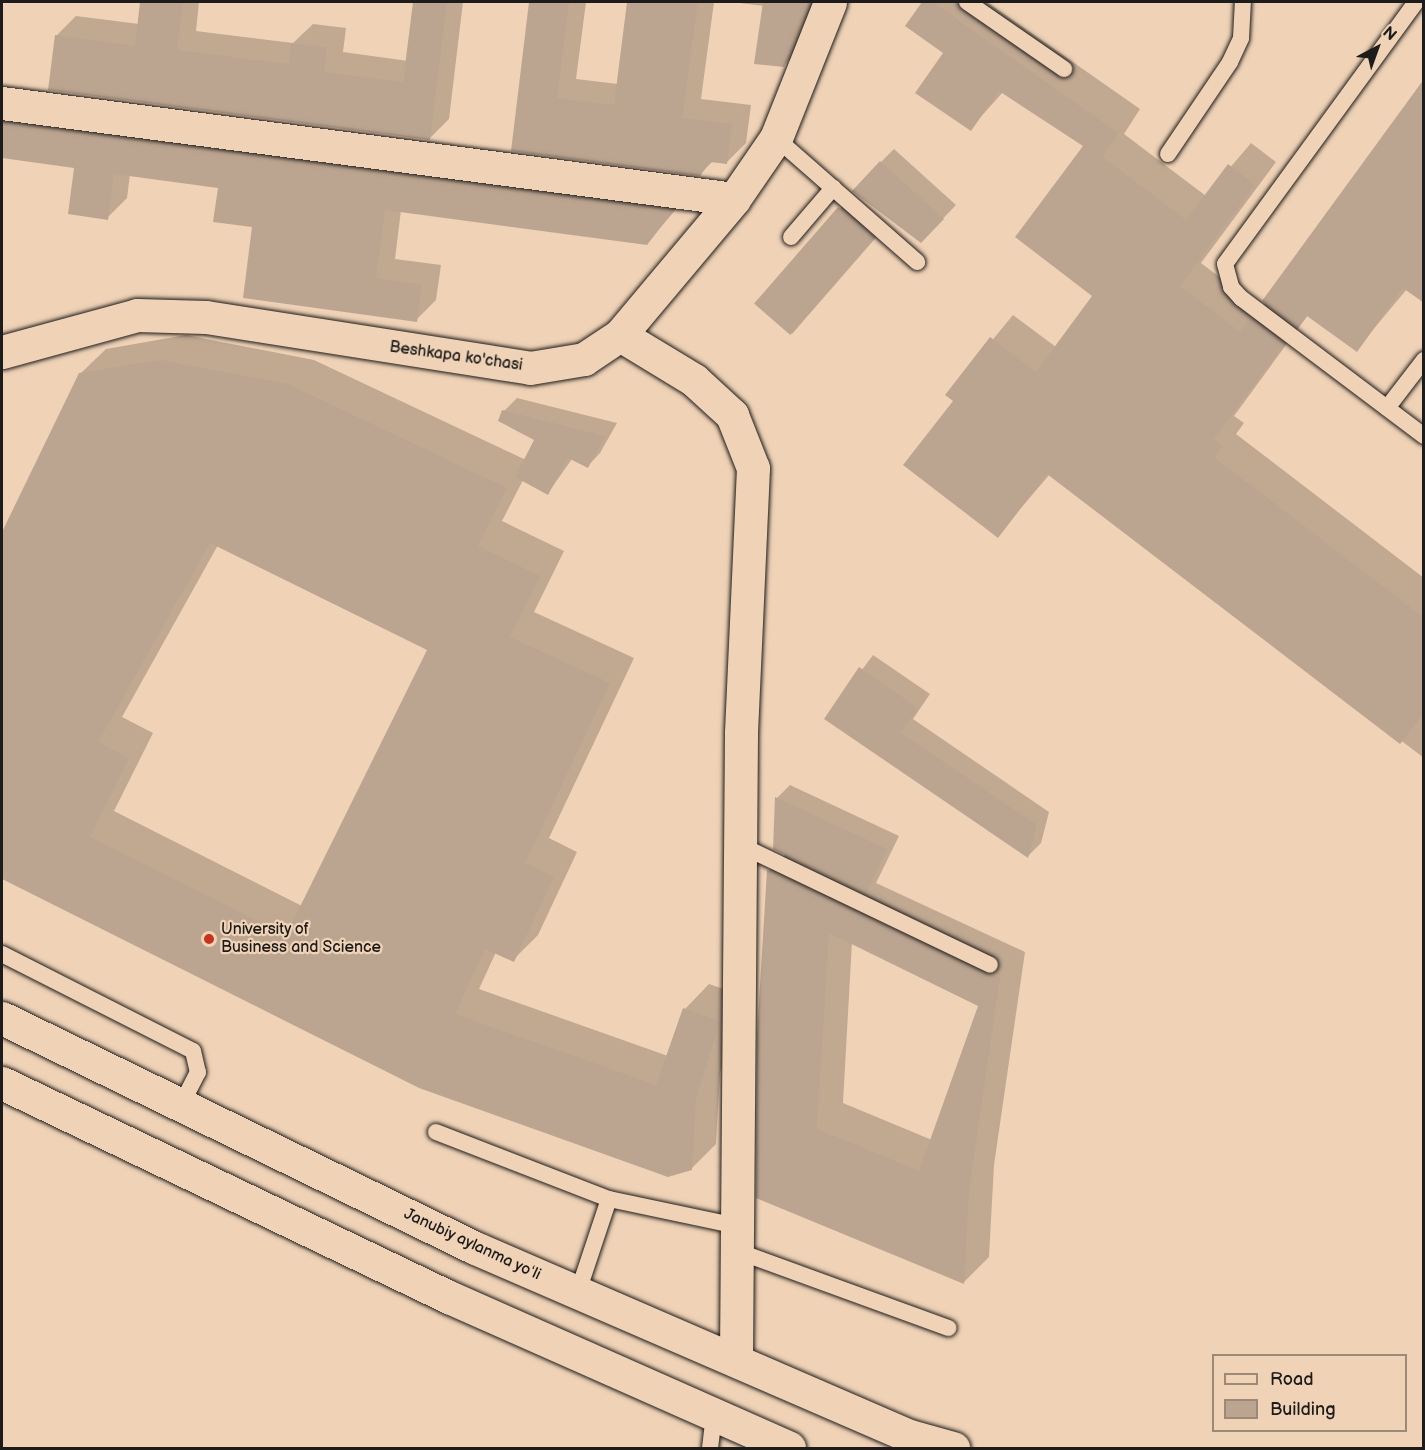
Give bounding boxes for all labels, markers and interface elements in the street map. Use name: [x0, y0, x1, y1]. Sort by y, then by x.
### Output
north arrow: [1347, 18, 1407, 78]
text: N: [1378, 23, 1400, 45]
street label: Beshkapa ko'chasi: [388, 338, 524, 376]
place label: University of Business and Science: [221, 920, 381, 958]
marker: University of Business and Science: [202, 932, 216, 946]
street label: Janubiy aylanma yoʻli: [400, 1205, 544, 1285]
legend: [1212, 1354, 1407, 1432]
text: Road: [1270, 1369, 1314, 1390]
text: Building: [1270, 1399, 1336, 1420]

